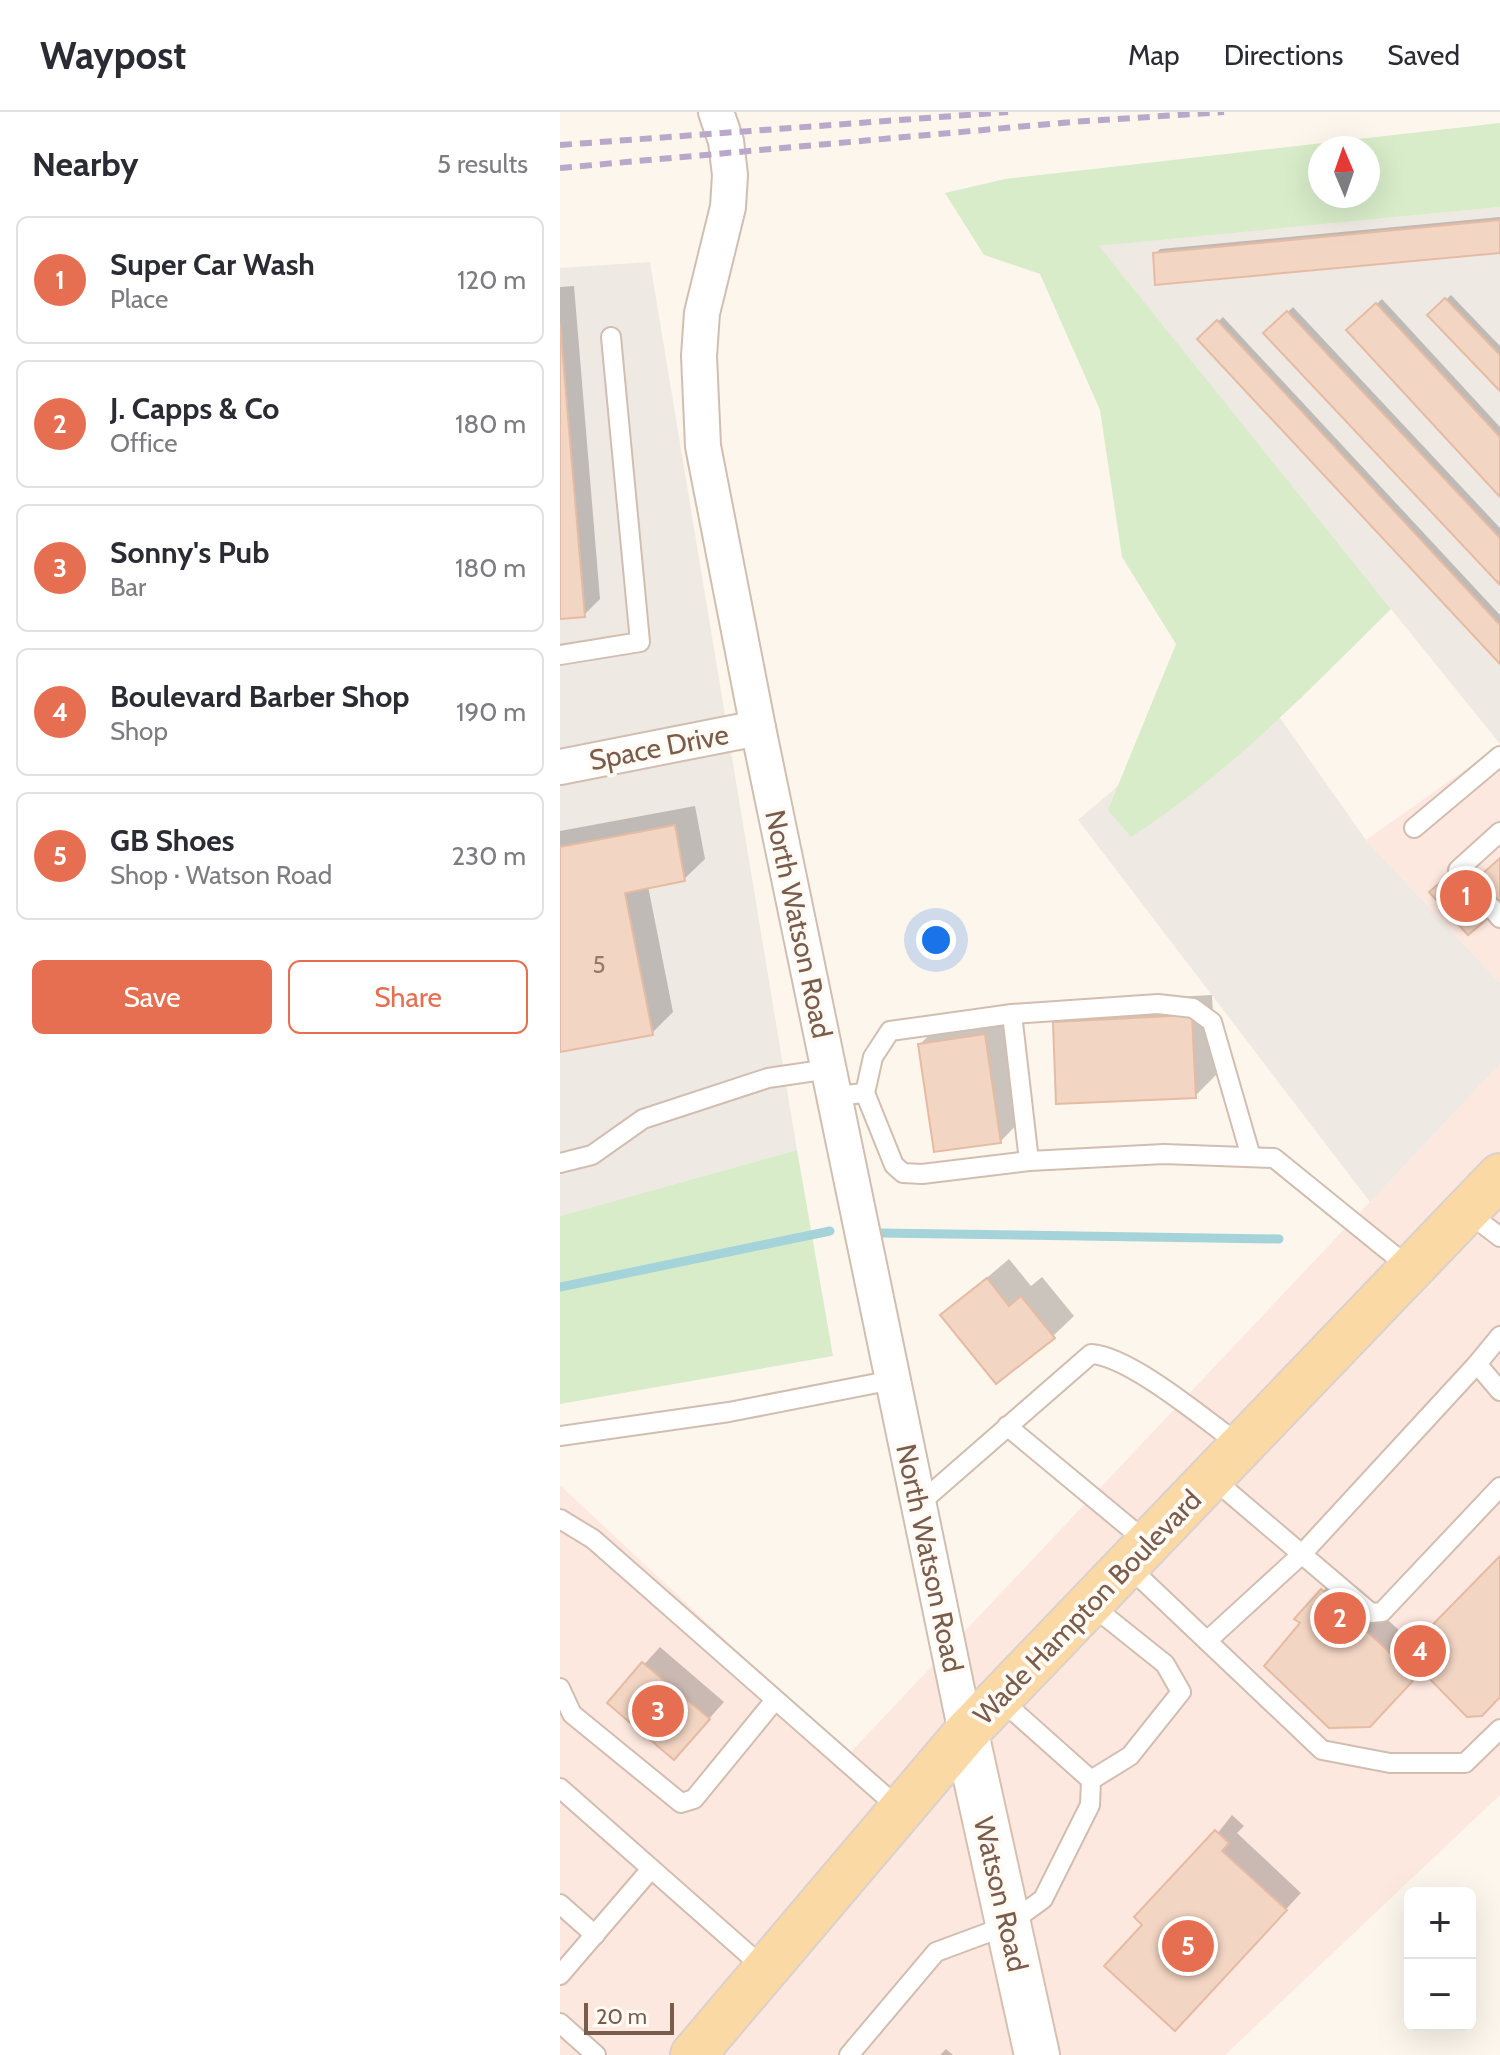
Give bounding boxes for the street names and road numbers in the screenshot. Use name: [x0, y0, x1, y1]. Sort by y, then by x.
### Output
street label: Space Drive: [586, 717, 732, 777]
street label: North Watson Road: [758, 807, 840, 1041]
street label: North Watson Road: [889, 1441, 971, 1675]
street label: Wade Hampton Boulevard: [966, 1483, 1208, 1731]
street label: Watson Road: [967, 1813, 1035, 1975]

